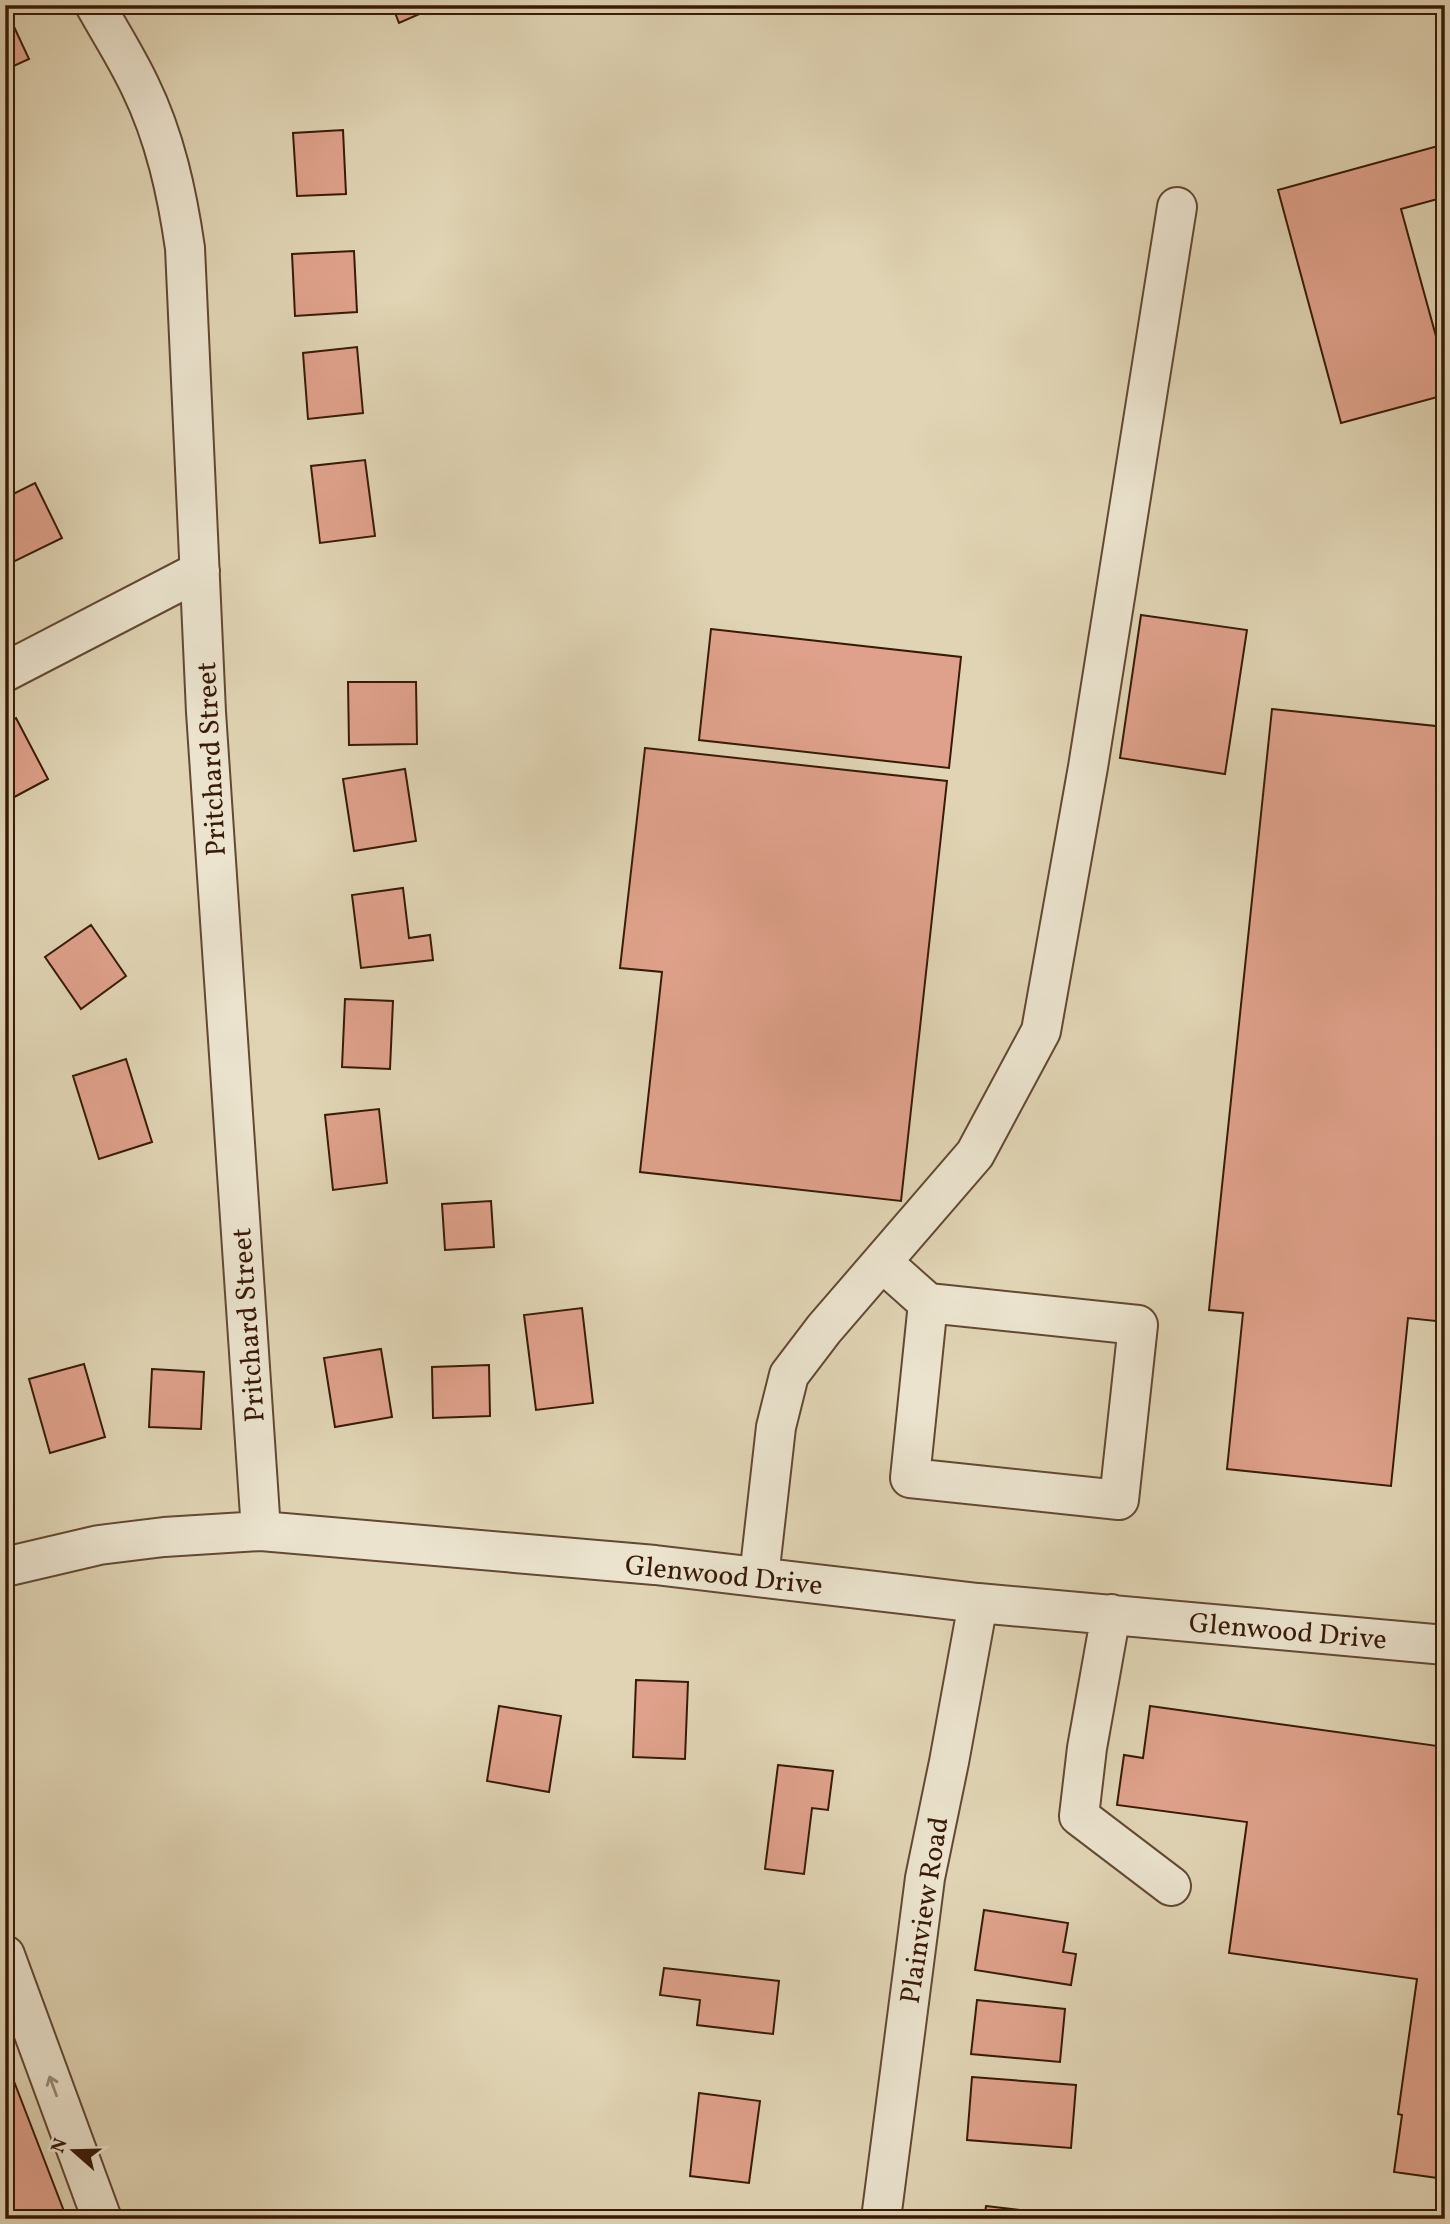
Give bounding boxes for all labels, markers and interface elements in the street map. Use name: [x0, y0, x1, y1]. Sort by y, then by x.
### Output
street label: Pritchard Street: [188, 661, 237, 857]
street label: Pritchard Street: [223, 1226, 276, 1423]
street label: Glenwood Drive: [623, 1547, 825, 1606]
street label: Glenwood Drive: [1187, 1604, 1388, 1661]
street label: Plainview Road: [891, 1814, 959, 2007]
one-way arrow: [46, 2075, 59, 2097]
north arrow: [38, 2116, 108, 2186]
text: N: [45, 2135, 75, 2157]

